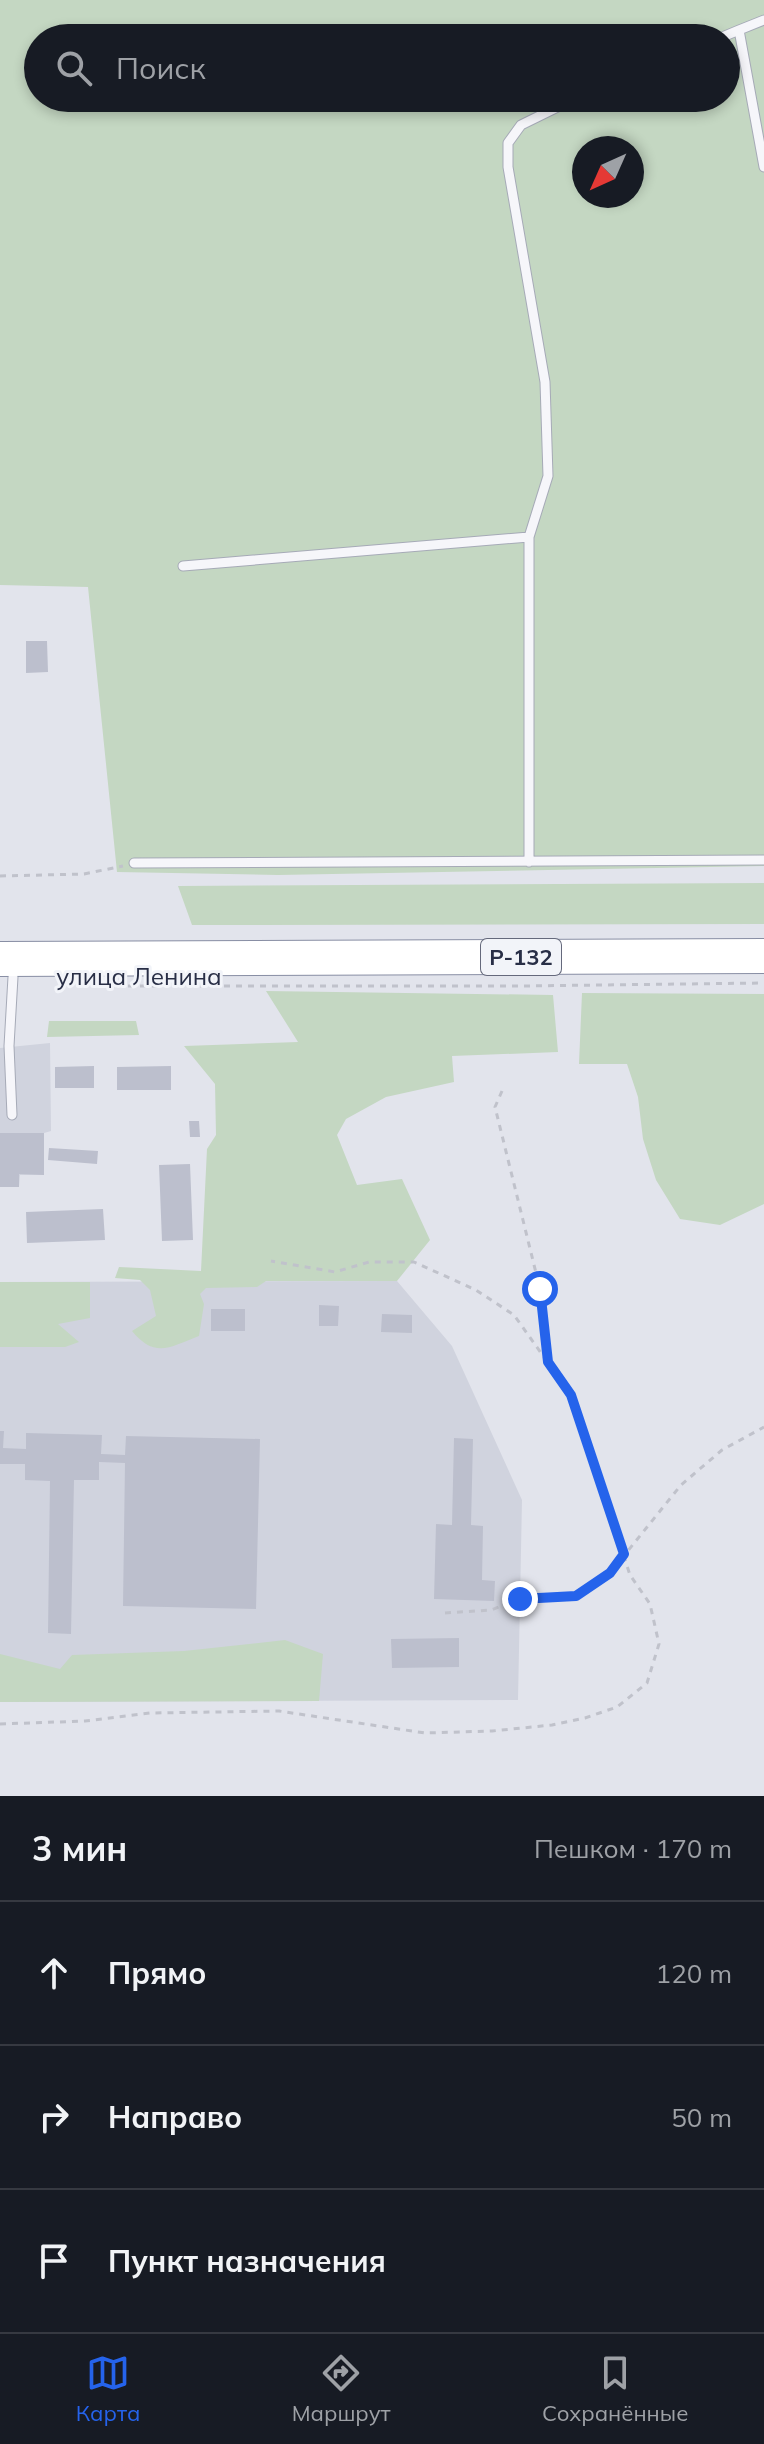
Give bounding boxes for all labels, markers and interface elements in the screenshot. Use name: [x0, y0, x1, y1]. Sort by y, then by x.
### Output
search box: [24, 24, 740, 112]
icon: search: [52, 46, 96, 90]
text: Поиск: [116, 49, 206, 87]
north arrow: [572, 136, 644, 208]
road number: Р-132: [481, 939, 561, 975]
street label: улица Ленина: [56, 961, 222, 991]
route start: [522, 1271, 558, 1307]
route end: [502, 1581, 538, 1617]
text: 3 мин: [32, 1827, 127, 1870]
text: Пешком · 170 m: [534, 1832, 732, 1865]
icon: ahead: [32, 1951, 76, 1995]
text: Прямо: [108, 1954, 206, 1992]
text: 120 m: [656, 1957, 732, 1990]
icon: right: [32, 2095, 76, 2139]
text: Направо: [108, 2098, 242, 2136]
text: 50 m: [671, 2101, 732, 2134]
icon: arrive: [32, 2239, 76, 2283]
text: Пункт назначения: [108, 2242, 386, 2280]
tab: Карта: [76, 2351, 140, 2427]
tab: Маршрут: [292, 2351, 391, 2427]
tab: Сохранённые: [542, 2351, 688, 2427]

